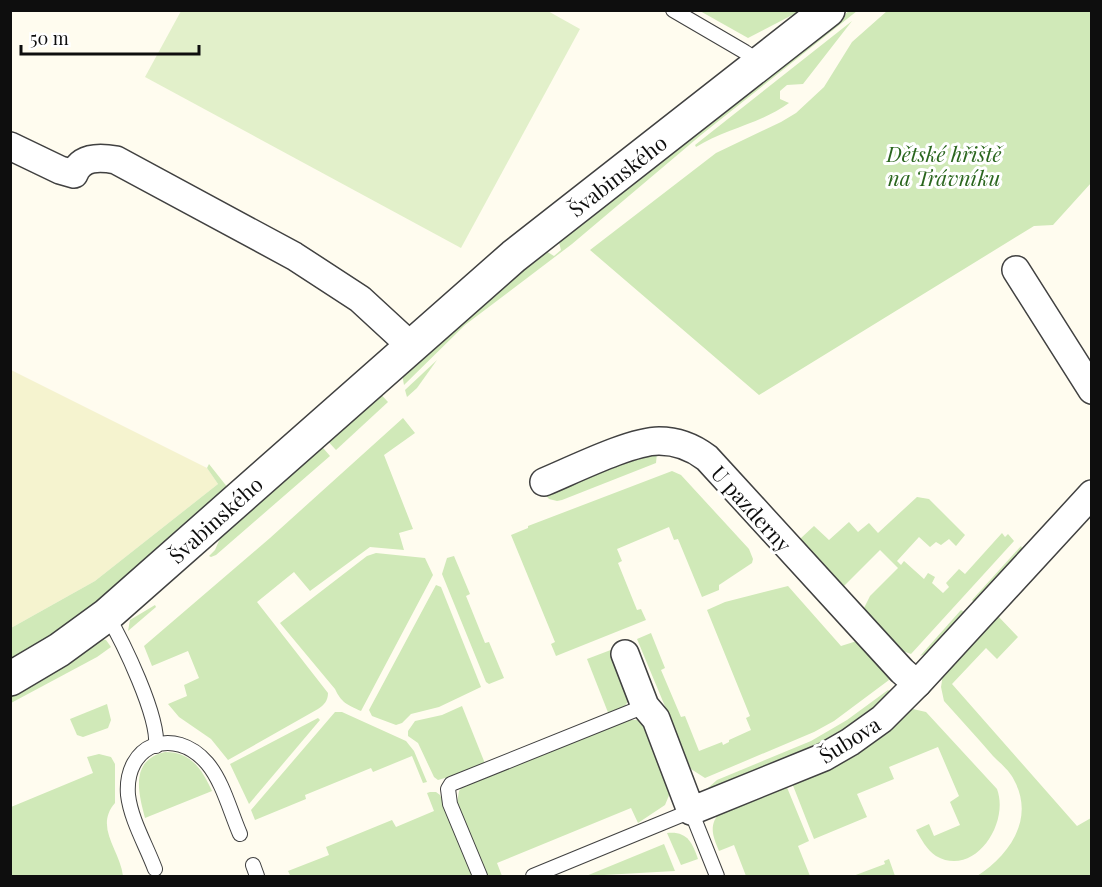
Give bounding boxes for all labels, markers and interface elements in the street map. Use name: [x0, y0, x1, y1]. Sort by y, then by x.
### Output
scale bar: [21, 18, 200, 56]
text: 50 m: [30, 26, 69, 50]
street label: Švabinského: [562, 128, 672, 222]
park label: Dětské hřiště na Trávníku: [885, 139, 1005, 191]
street label: U pazderny: [706, 459, 799, 558]
street label: Švabinského: [162, 469, 268, 569]
street label: Šubova: [813, 709, 885, 769]

